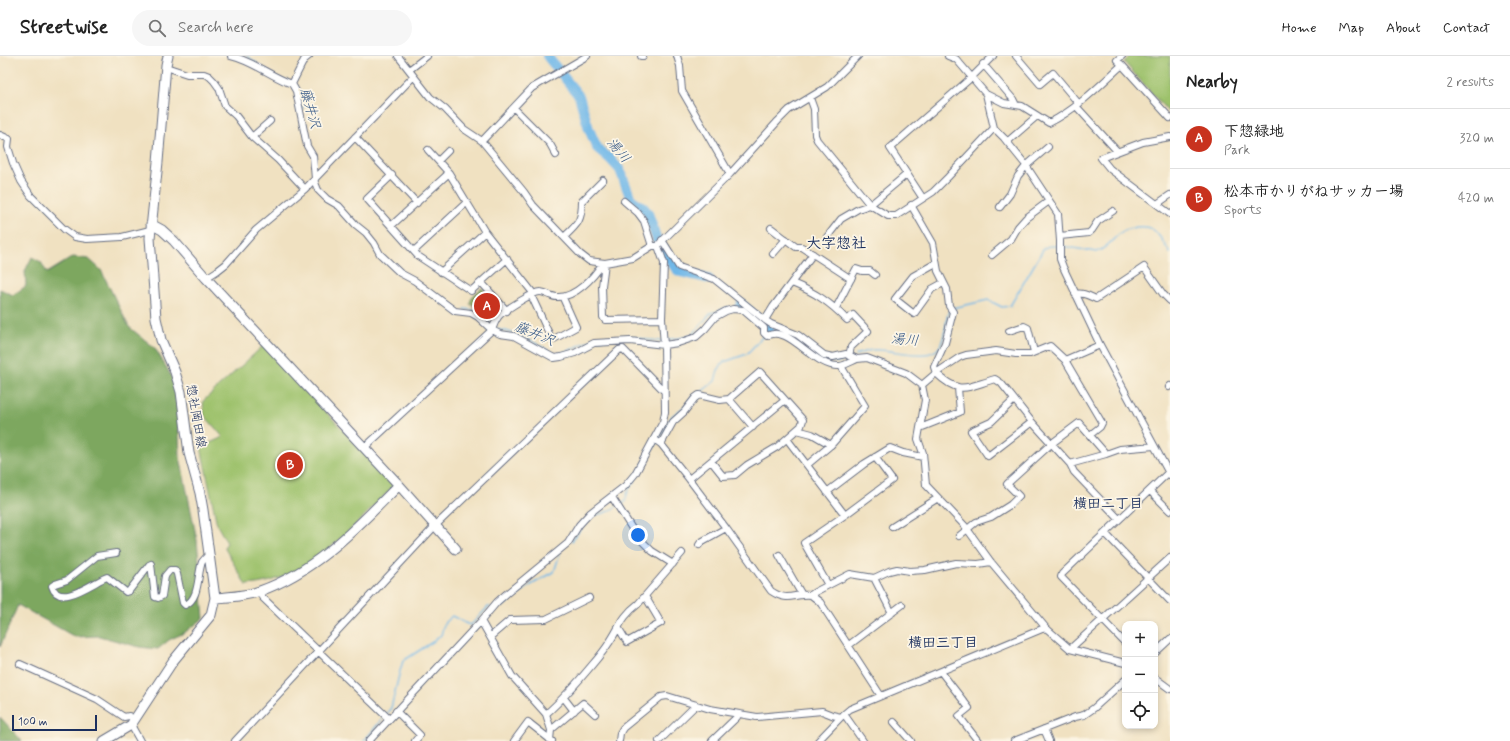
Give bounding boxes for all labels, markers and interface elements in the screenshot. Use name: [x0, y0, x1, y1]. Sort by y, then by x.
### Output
search box: [132, 10, 412, 46]
text: Streetwise: [20, 15, 108, 40]
icon: search: [146, 17, 168, 39]
text: Search here: [178, 18, 254, 38]
text: Home: [1282, 19, 1316, 37]
text: Map: [1338, 19, 1364, 37]
text: About: [1386, 19, 1421, 37]
text: Contact: [1443, 19, 1490, 37]
text: Nearby: [1186, 71, 1238, 93]
text: 2 results: [1447, 74, 1494, 91]
water label: 藤井沢: [296, 86, 325, 132]
text: 下惣緑地: [1224, 122, 1284, 142]
text: A: [1195, 130, 1203, 147]
text: 320 m: [1460, 130, 1494, 147]
water label: 湯川: [602, 134, 634, 167]
text: Park: [1224, 142, 1250, 159]
text: 松本市かりがねサッカー場: [1224, 182, 1404, 202]
text: B: [1195, 190, 1203, 207]
text: 420 m: [1458, 190, 1494, 207]
text: Sports: [1224, 202, 1262, 219]
district label: 大字惣社: [806, 234, 866, 254]
pin: A: [474, 291, 500, 321]
water label: 藤井沢: [512, 317, 558, 351]
water label: 湯川: [890, 330, 920, 350]
street label: 惣社岡田線: [182, 383, 210, 451]
pin: B: [277, 450, 303, 480]
district label: 横田二丁目: [1073, 495, 1143, 513]
your location: [628, 525, 648, 545]
map controls: [1122, 621, 1158, 729]
button: +: [1122, 621, 1158, 657]
district label: 横田三丁目: [908, 634, 978, 652]
button: −: [1122, 657, 1158, 693]
button: locate: [1122, 693, 1158, 729]
scale bar: [12, 713, 97, 732]
text: 100 m: [18, 715, 48, 729]

